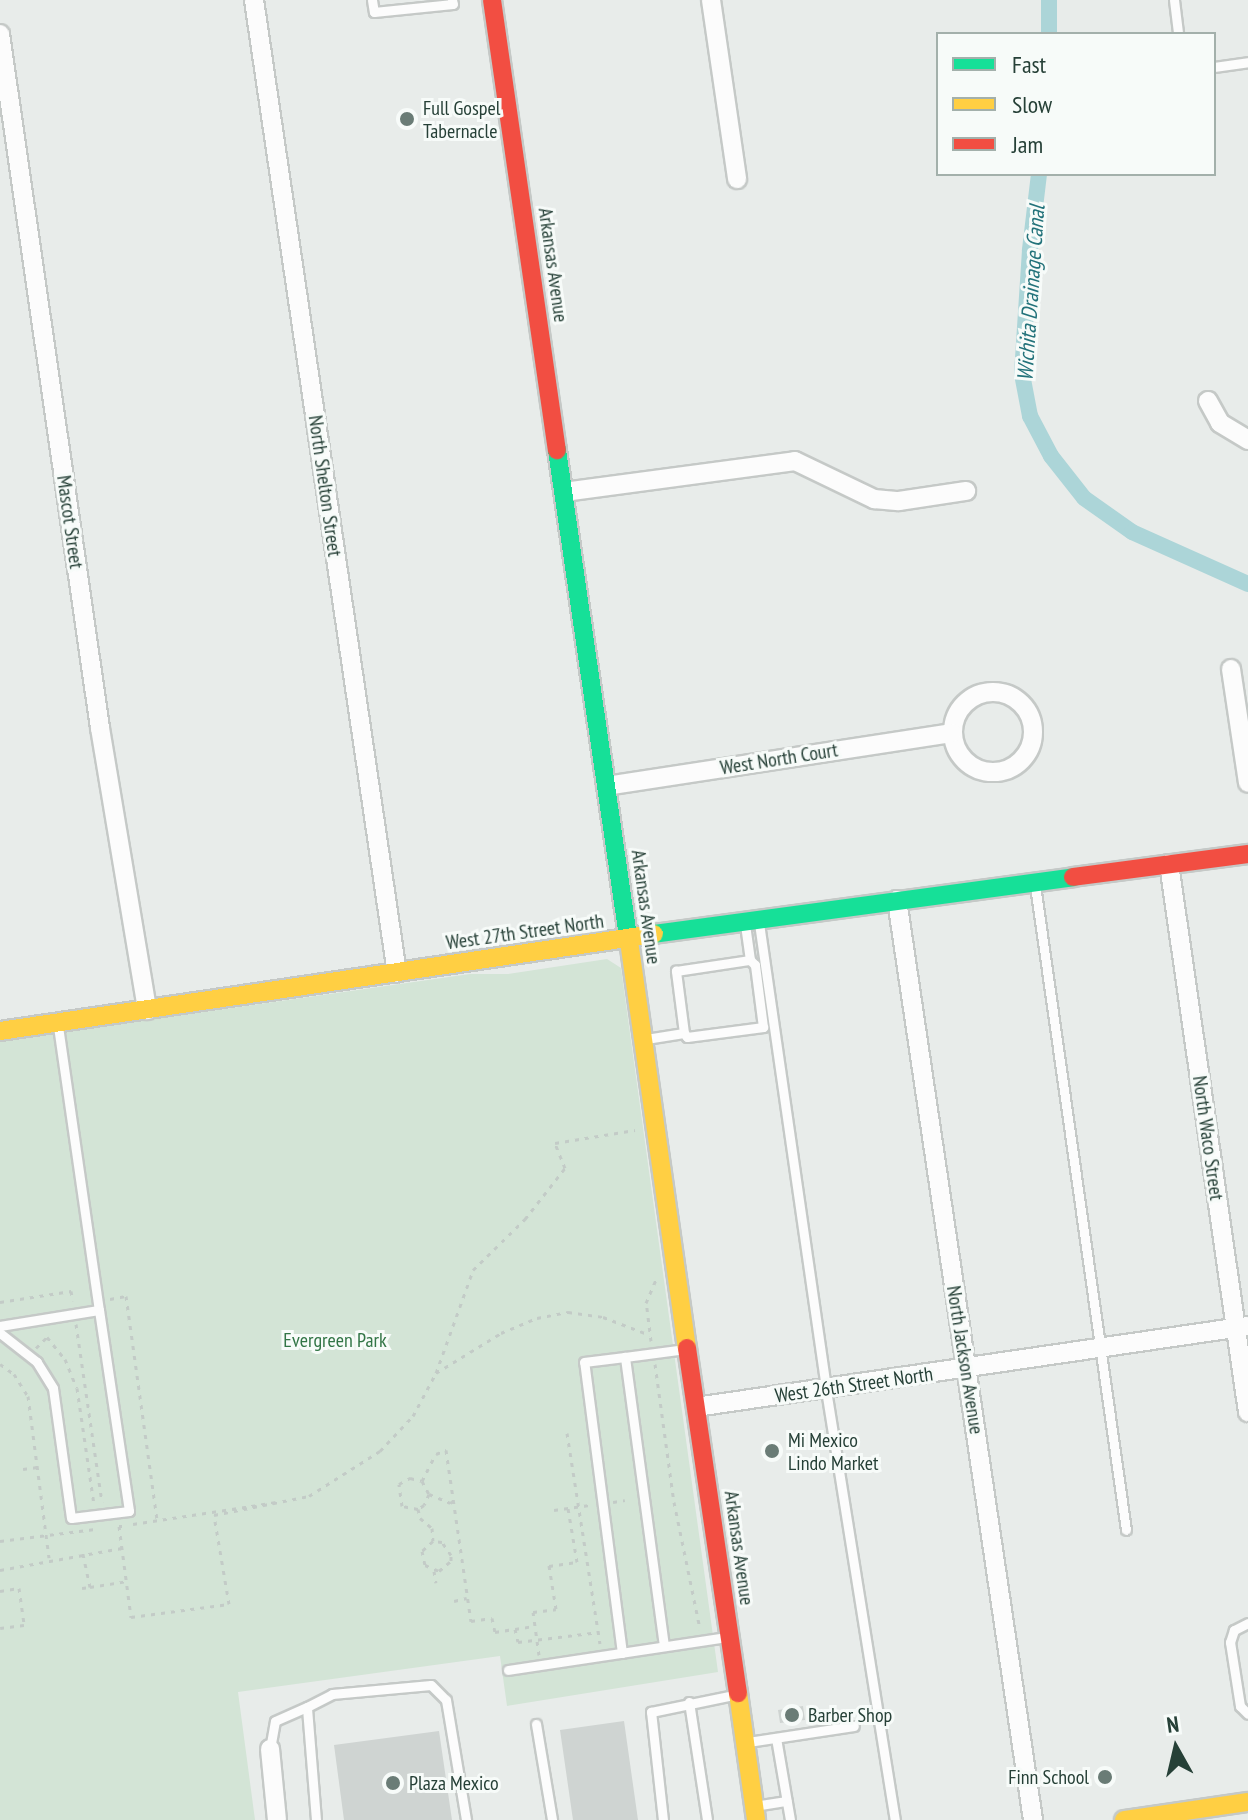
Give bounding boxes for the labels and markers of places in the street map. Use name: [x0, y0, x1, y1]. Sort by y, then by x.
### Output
place label: Full Gospel Tabernacle: [423, 96, 500, 143]
marker: Full Gospel Tabernacle: [398, 110, 416, 128]
place label: Mi Mexico Lindo Market: [788, 1428, 878, 1475]
marker: Mi Mexico Lindo Market: [763, 1442, 781, 1460]
place label: Barber Shop: [808, 1703, 892, 1727]
marker: Barber Shop: [783, 1706, 801, 1724]
place label: Finn School: [1008, 1765, 1089, 1789]
marker: Finn School: [1096, 1768, 1114, 1786]
place label: Plaza Mexico: [409, 1771, 499, 1795]
marker: Plaza Mexico: [384, 1774, 402, 1792]

